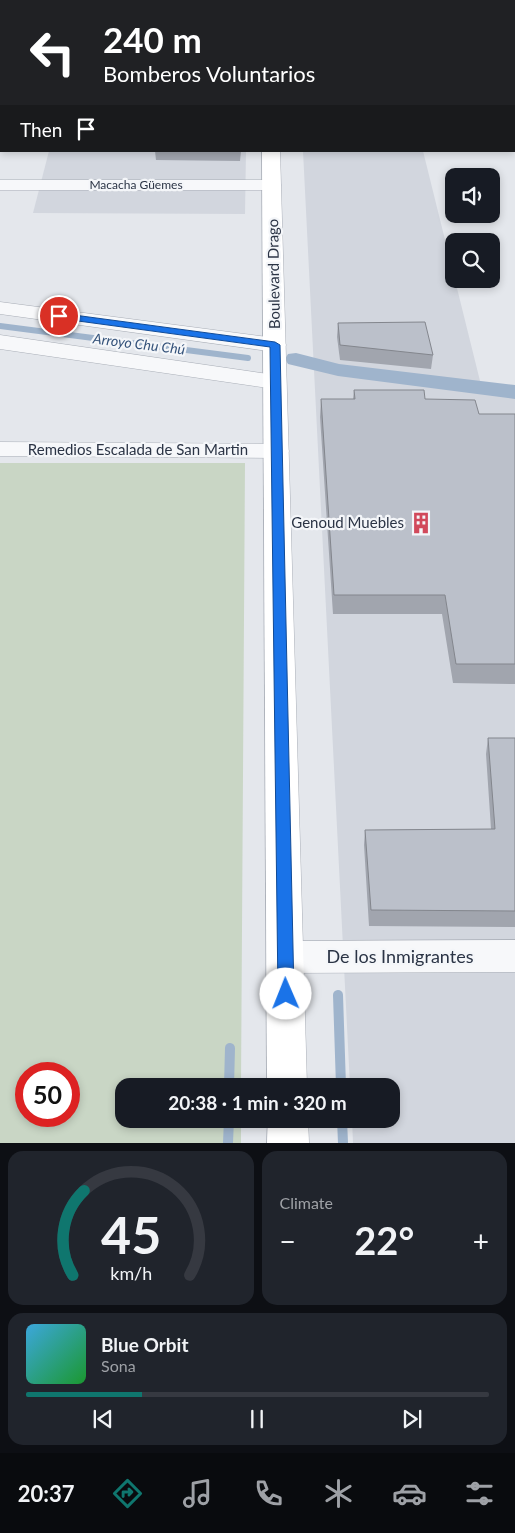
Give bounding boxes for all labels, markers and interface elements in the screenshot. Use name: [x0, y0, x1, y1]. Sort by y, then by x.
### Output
text: 240 m: [103, 18, 202, 60]
icon: left: [20, 20, 85, 85]
text: Bomberos Voluntarios: [103, 60, 315, 87]
icon: arrive: [72, 115, 100, 143]
text: Then: [20, 118, 62, 141]
map controls: [445, 168, 500, 288]
button: sound: [445, 168, 500, 223]
street label: Macacha Güemes: [89, 177, 183, 192]
street label: Boulevard Drago: [263, 219, 283, 329]
button: search: [445, 233, 500, 288]
pin: [38, 295, 80, 337]
icon: arrive: [45, 302, 73, 330]
water label: Arroyo Chu Chú: [91, 329, 186, 358]
street label: Remedios Escalada de San Martin: [28, 440, 248, 458]
building icon: Genoud Muebles: [408, 510, 434, 536]
place label: Genoud Muebles: [291, 513, 404, 531]
street label: De los Inmigrantes: [327, 945, 474, 967]
position arrow: [259, 967, 311, 1019]
speed limit sign: 50: [15, 1062, 80, 1127]
text: 20:38 · 1 min · 320 m: [168, 1091, 347, 1114]
text: Climate: [280, 1193, 333, 1212]
text: 45: [101, 1203, 161, 1265]
text: 22°: [354, 1217, 414, 1263]
text: −: [280, 1224, 296, 1258]
text: +: [473, 1224, 489, 1258]
text: km/h: [110, 1262, 152, 1284]
text: Blue Orbit: [101, 1333, 189, 1356]
text: Sona: [101, 1356, 136, 1375]
icon: previous: [89, 1405, 117, 1433]
icon: pause: [243, 1405, 271, 1433]
icon: next: [398, 1405, 426, 1433]
icon: directions: [110, 1476, 145, 1511]
icon: music: [180, 1476, 215, 1511]
icon: phone: [251, 1476, 286, 1511]
icon: climate: [321, 1476, 356, 1511]
icon: car: [392, 1476, 427, 1511]
icon: filters: [462, 1476, 497, 1511]
text: 20:37: [18, 1480, 74, 1507]

